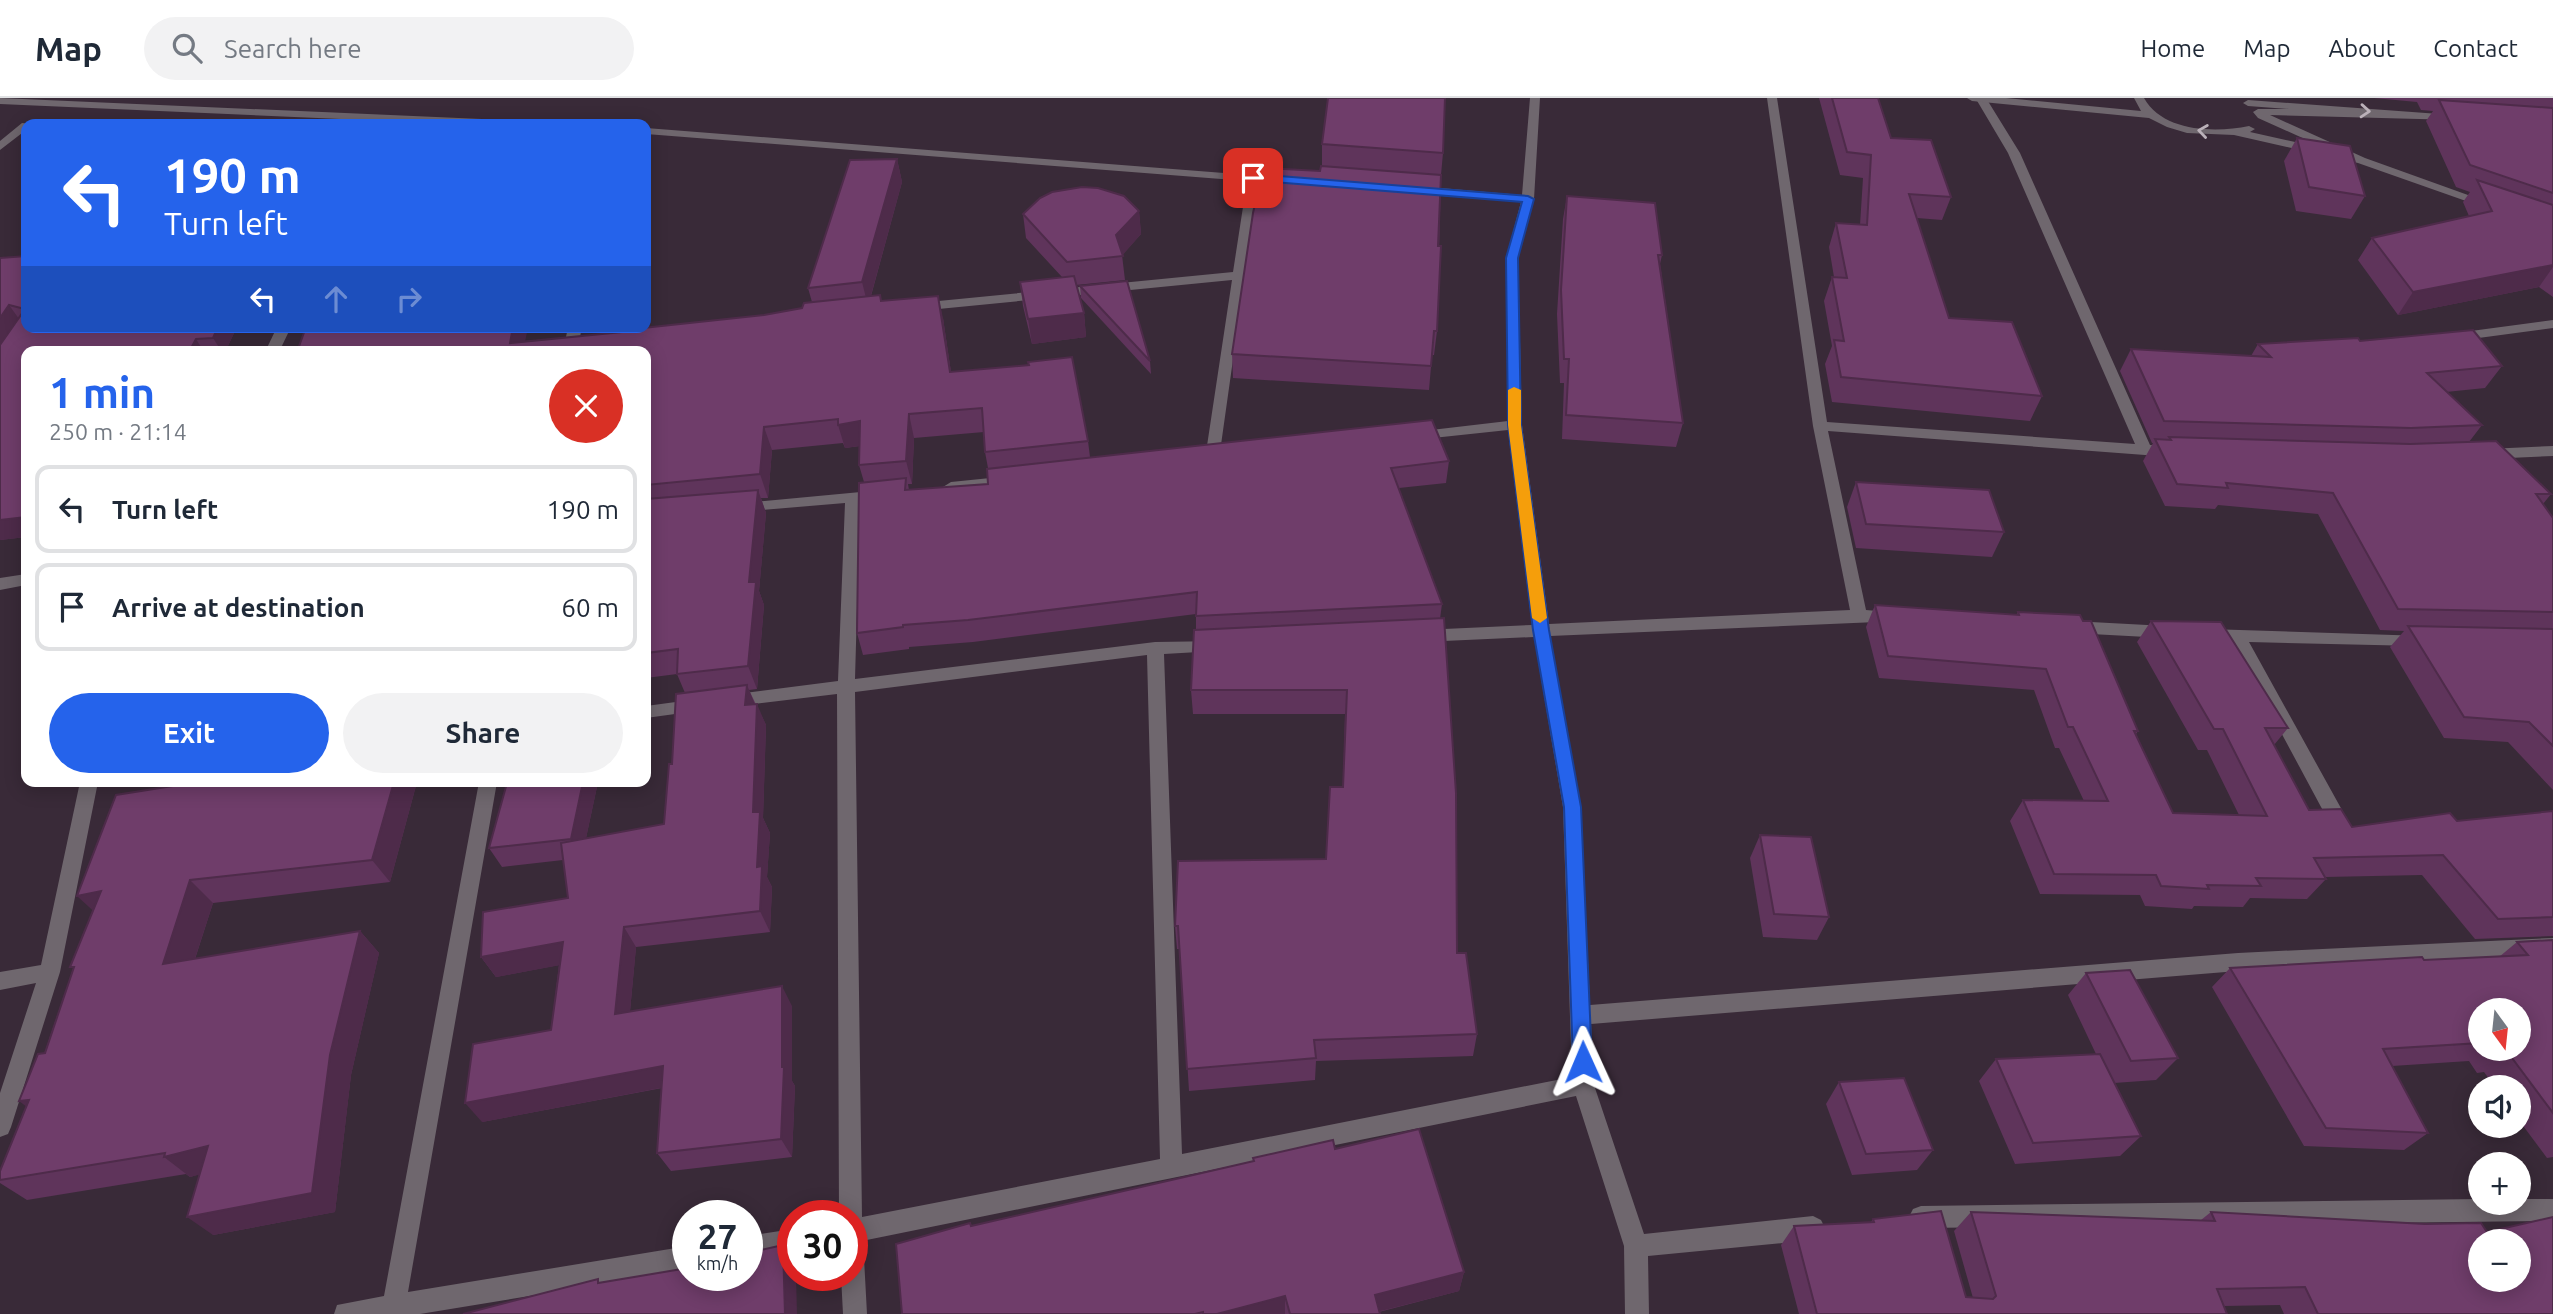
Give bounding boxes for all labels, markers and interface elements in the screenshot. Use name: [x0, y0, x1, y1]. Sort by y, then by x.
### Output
search box: [144, 17, 634, 80]
icon: search: [168, 29, 206, 67]
text: Map: [35, 30, 102, 67]
text: Search here: [224, 34, 362, 63]
text: Home: [2140, 35, 2205, 62]
text: Map: [2243, 35, 2290, 62]
text: About: [2328, 35, 2395, 62]
text: Contact: [2433, 35, 2518, 62]
one-way arrow: [2360, 104, 2371, 119]
one-way arrow: [2197, 124, 2209, 139]
icon: left: [49, 147, 140, 238]
text: 190 m: [164, 147, 301, 202]
pin: [1223, 148, 1283, 208]
icon: arrive: [1234, 159, 1272, 197]
text: Turn left: [164, 205, 288, 241]
icon: left: [244, 280, 282, 318]
icon: ahead: [317, 280, 355, 318]
icon: right: [390, 280, 428, 318]
text: 1 min: [49, 369, 155, 416]
button: close: [549, 369, 623, 443]
text: 250 m · 21:14: [49, 419, 187, 444]
icon: left: [53, 490, 91, 528]
text: Turn left: [112, 495, 218, 524]
text: 190 m: [547, 495, 619, 524]
icon: arrive: [53, 588, 91, 626]
text: Arrive at destination: [112, 593, 365, 622]
text: 60 m: [561, 593, 619, 622]
button: Exit: [49, 693, 329, 773]
button: Share: [343, 693, 623, 773]
north arrow: [2468, 998, 2530, 1060]
map controls: [2468, 998, 2531, 1292]
position arrow: [1546, 1025, 1620, 1099]
button: sound: [2468, 1075, 2531, 1138]
button: +: [2468, 1152, 2531, 1215]
speed limit sign: 30: [777, 1200, 868, 1291]
text: 27: [698, 1216, 737, 1256]
button: −: [2468, 1229, 2531, 1292]
text: km/h: [697, 1253, 738, 1273]

